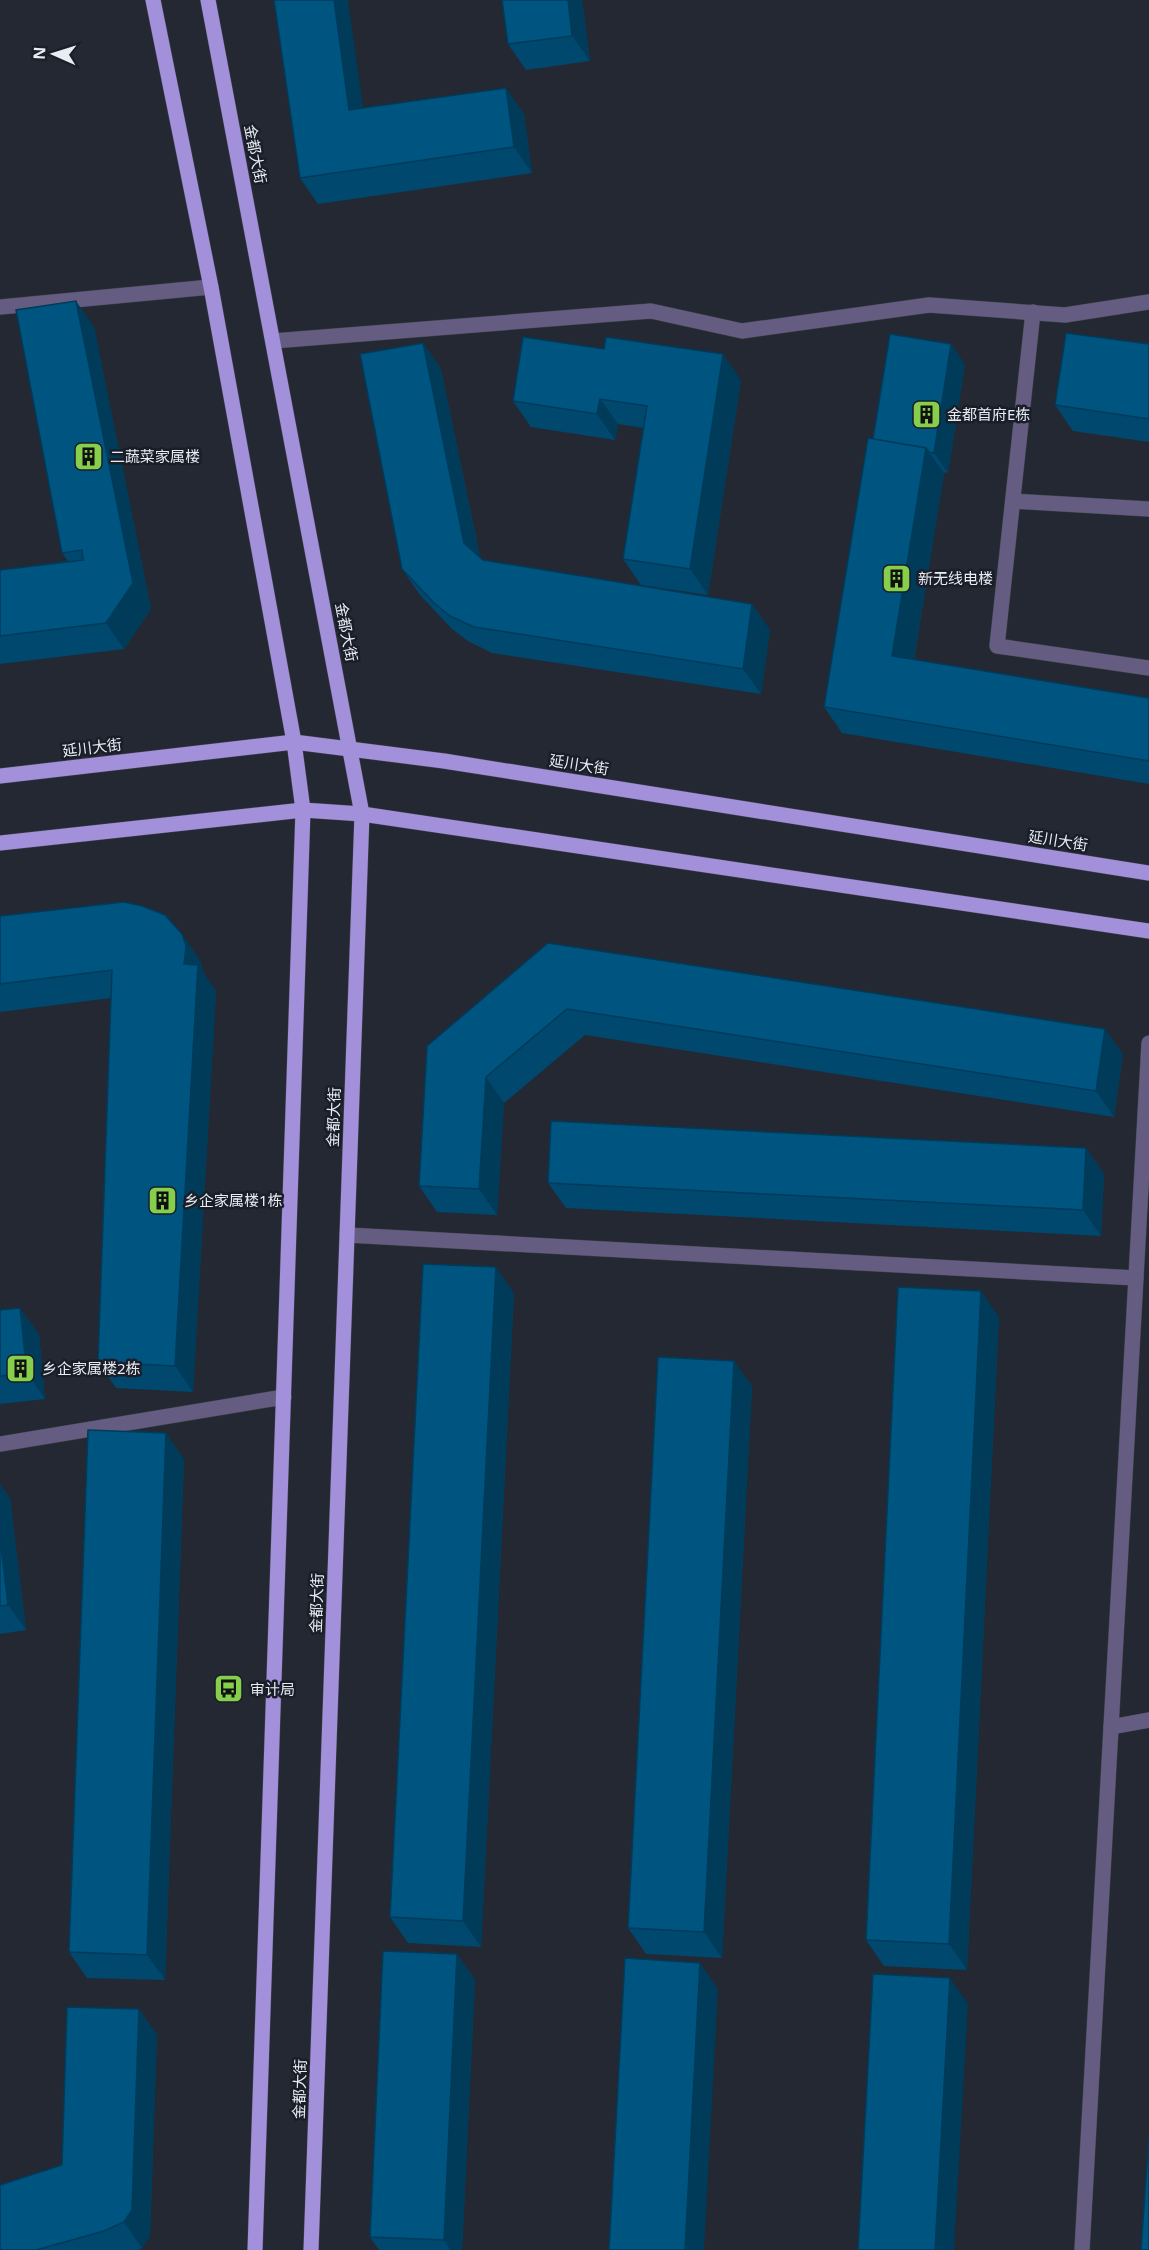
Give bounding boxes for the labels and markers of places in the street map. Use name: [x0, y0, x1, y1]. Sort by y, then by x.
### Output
building icon: 金都首府E栋: [910, 398, 942, 430]
place label: 金都首府E栋: [947, 404, 1030, 424]
building icon: 二蔬菜家属楼: [73, 440, 105, 472]
place label: 二蔬菜家属楼: [110, 446, 200, 466]
building icon: 新无线电楼: [881, 562, 913, 594]
place label: 新无线电楼: [918, 568, 993, 588]
building icon: 乡企家属楼1栋: [147, 1184, 179, 1216]
place label: 乡企家属楼1栋: [184, 1190, 283, 1210]
building icon: 乡企家属楼2栋: [5, 1352, 37, 1384]
place label: 乡企家属楼2栋: [42, 1358, 141, 1378]
bus stop icon: 审计局: [213, 1673, 245, 1705]
place label: 审计局: [250, 1679, 295, 1699]

